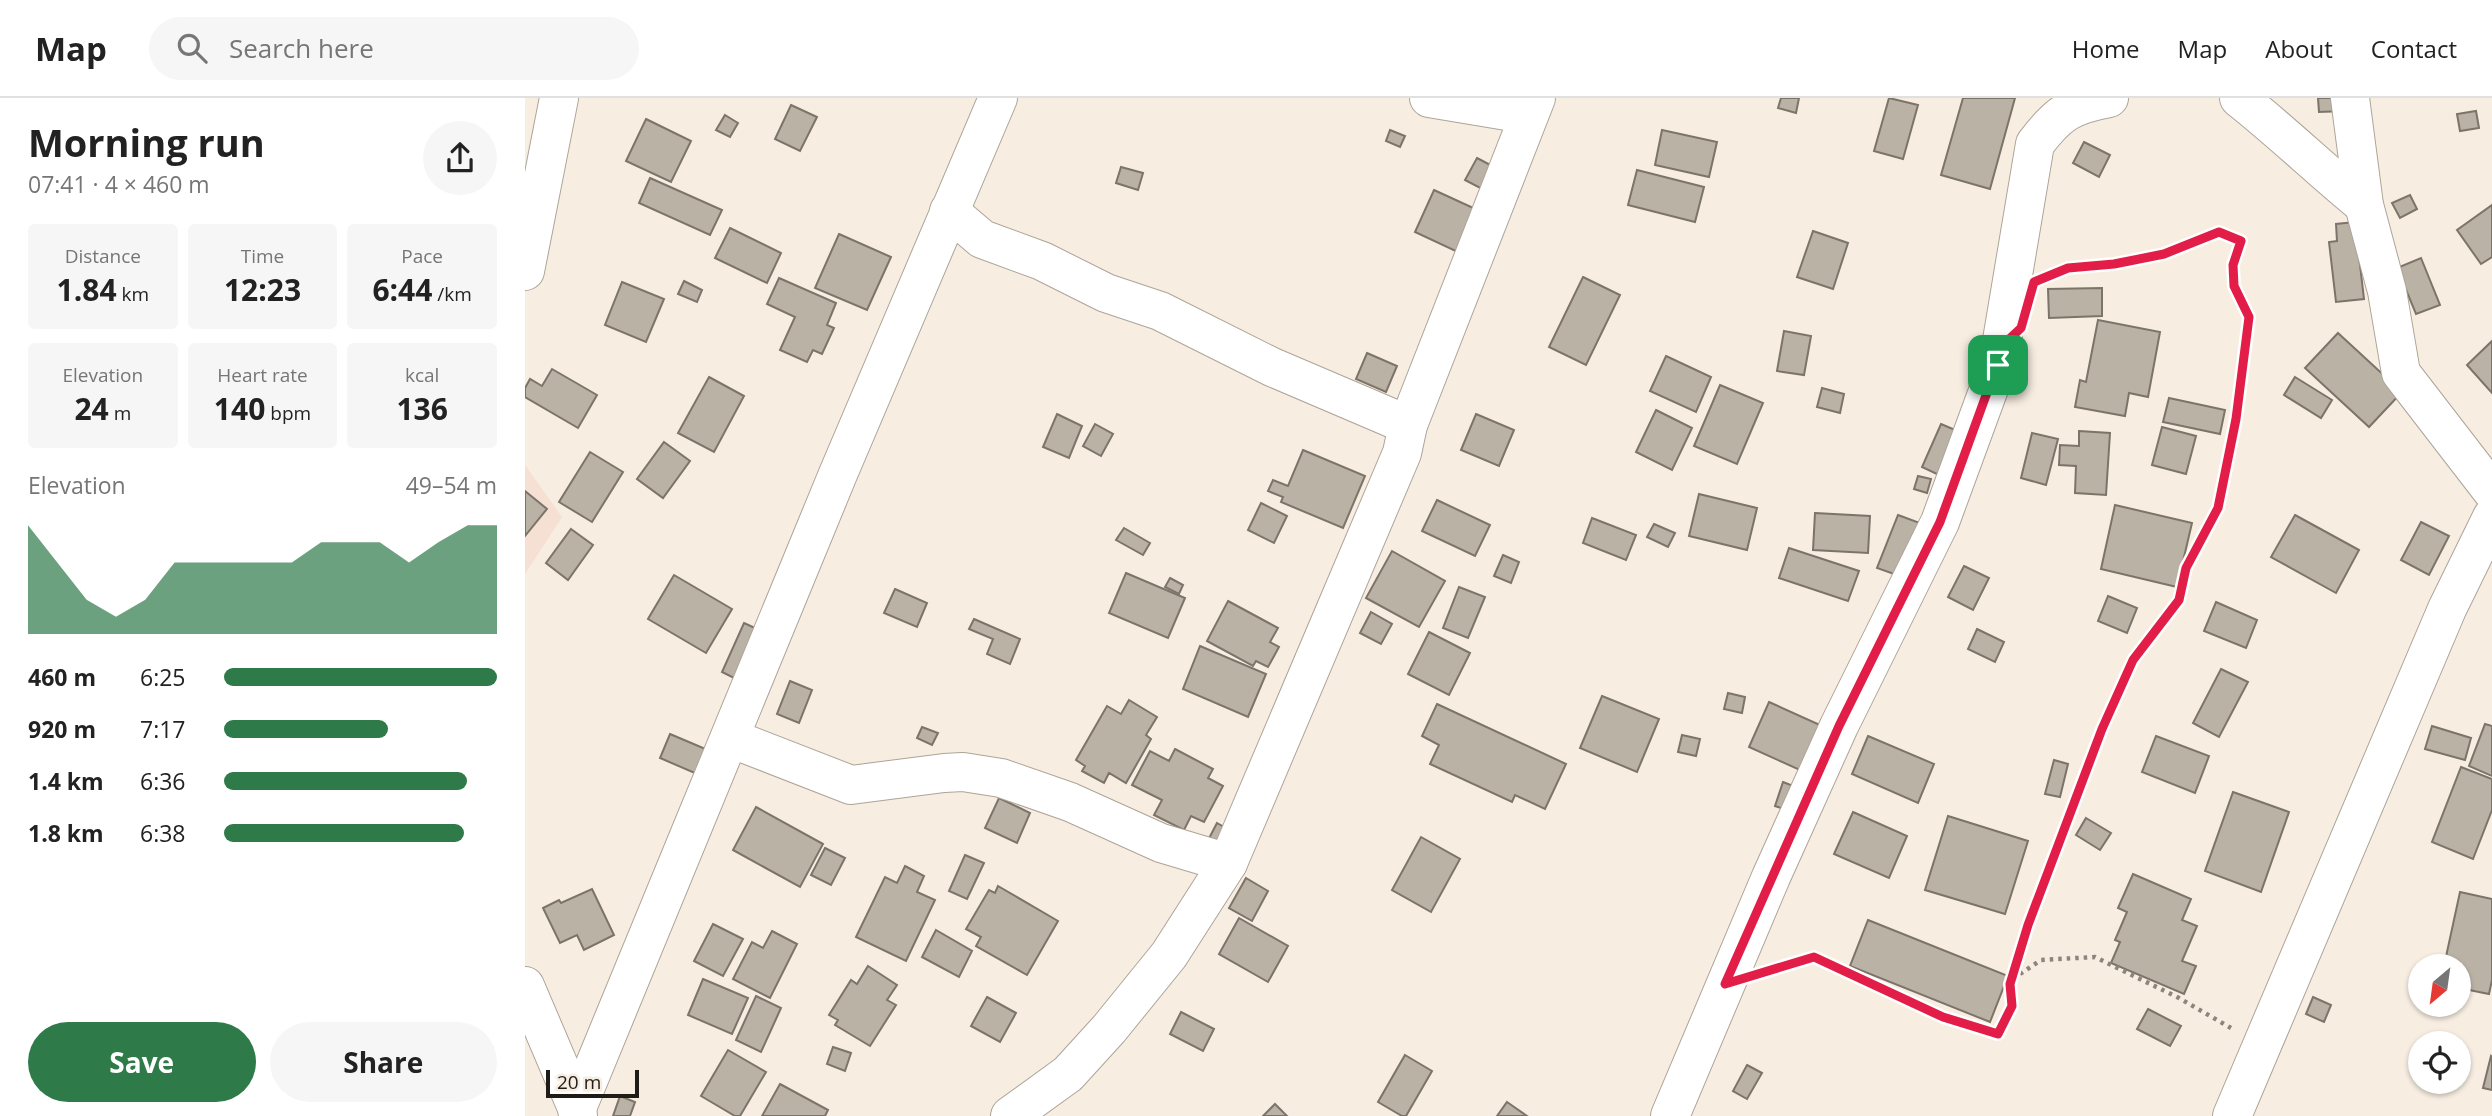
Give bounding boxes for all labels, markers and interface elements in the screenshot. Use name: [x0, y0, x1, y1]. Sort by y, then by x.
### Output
search box: [149, 17, 639, 80]
text: Map: [35, 26, 107, 71]
icon: search: [173, 29, 211, 67]
text: Search here: [229, 30, 374, 66]
text: Home: [2072, 32, 2140, 65]
text: Map: [2178, 32, 2227, 65]
text: About: [2265, 32, 2333, 65]
text: Contact: [2371, 32, 2457, 65]
text: Morning run: [28, 116, 265, 168]
button: share: [423, 121, 497, 195]
text: 07:41 · 4 × 460 m: [28, 168, 210, 200]
text: Distance: [65, 243, 141, 269]
text: Time: [241, 243, 284, 269]
text: Pace: [401, 243, 443, 269]
text: 1.84: [57, 269, 117, 310]
text: 12:23: [224, 269, 301, 310]
text: 6:44: [372, 269, 432, 310]
text: km: [117, 281, 149, 307]
text: /km: [432, 281, 472, 307]
pin: [1968, 335, 2028, 395]
icon: arrive: [1979, 346, 2017, 384]
text: Elevation: [62, 362, 143, 388]
text: Heart rate: [217, 362, 308, 388]
text: kcal: [405, 362, 439, 388]
text: 24: [74, 388, 109, 429]
text: 140: [214, 388, 265, 429]
text: 136: [396, 388, 448, 429]
text: m: [109, 400, 131, 426]
text: bpm: [265, 400, 311, 426]
text: Elevation: [28, 469, 126, 501]
text: 49–54 m: [406, 469, 497, 501]
text: 460 m: [28, 661, 96, 693]
text: 6:25: [140, 661, 186, 693]
text: 920 m: [28, 713, 96, 745]
text: 7:17: [140, 713, 186, 745]
text: 1.4 km: [28, 765, 104, 797]
text: 6:36: [140, 765, 186, 797]
text: 1.8 km: [28, 817, 104, 849]
text: 6:38: [140, 817, 186, 849]
north arrow: [2408, 954, 2471, 1017]
map controls: [2408, 954, 2471, 1094]
button: Save: [28, 1022, 256, 1102]
button: Share: [270, 1022, 497, 1102]
button: locate: [2408, 1031, 2471, 1094]
scale bar: [546, 1067, 639, 1099]
text: 20 m: [557, 1069, 601, 1095]

